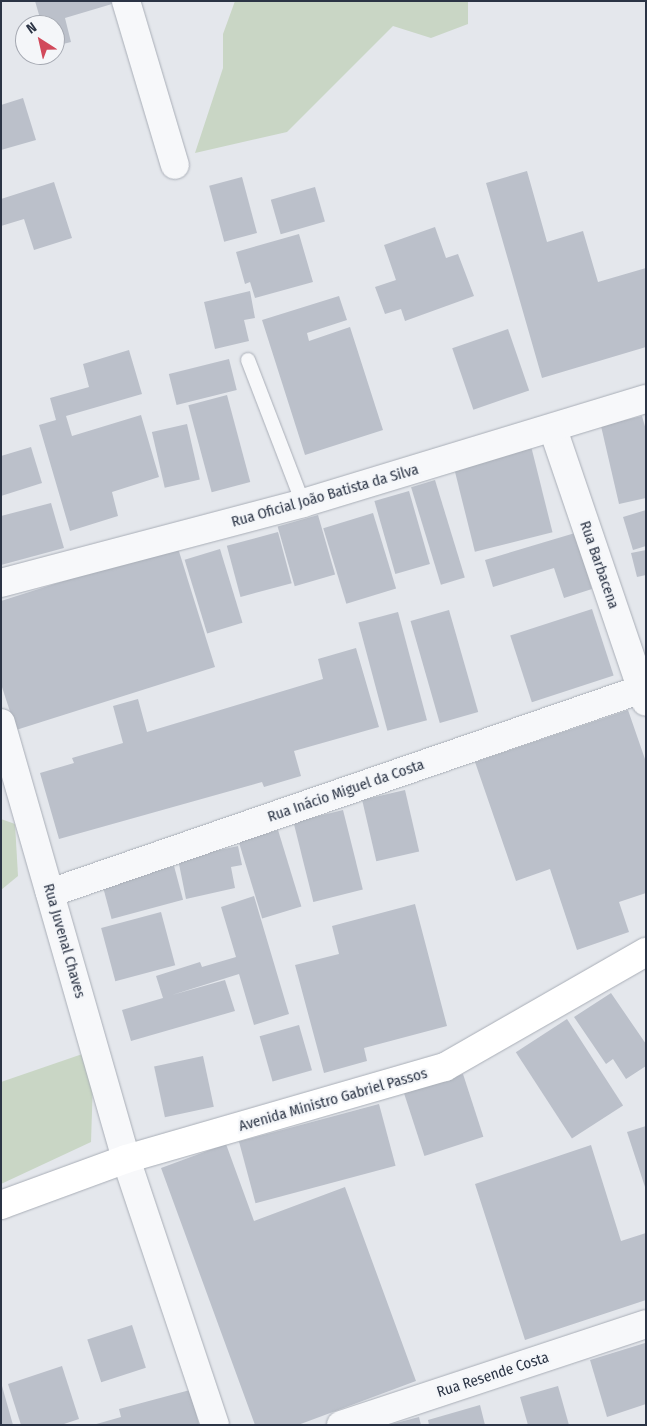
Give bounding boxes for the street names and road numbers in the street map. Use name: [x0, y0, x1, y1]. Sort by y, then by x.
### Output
street label: Rua Oficial João Batista da Silva: [229, 461, 421, 531]
street label: Rua Barbacena: [576, 519, 622, 611]
street label: Rua Inácio Miguel da Costa: [265, 756, 427, 826]
street label: Rua Juvenal Chaves: [39, 882, 89, 1000]
street label: Avenida Ministro Gabriel Passos: [237, 1064, 429, 1136]
street label: Rua Resende Costa: [435, 1348, 551, 1402]

